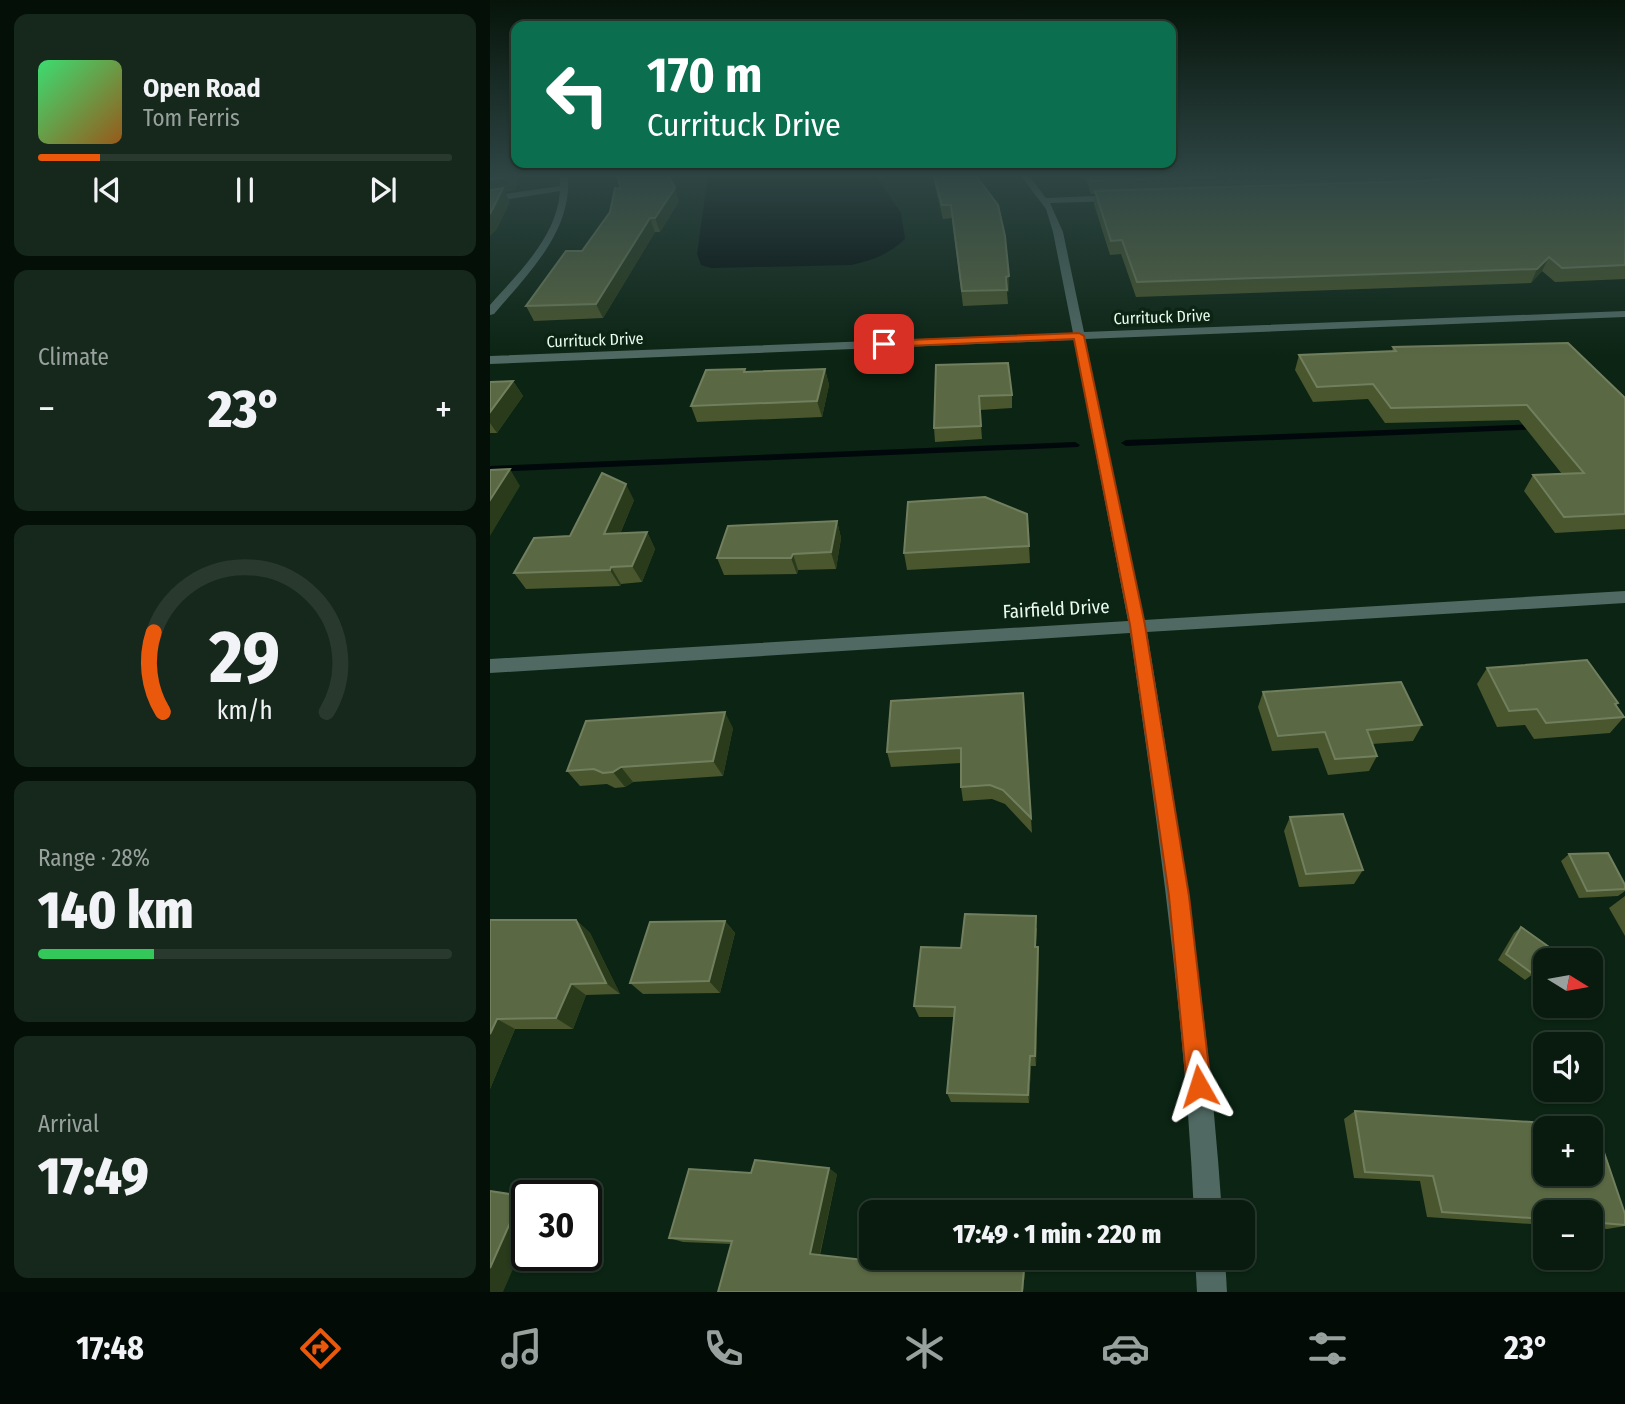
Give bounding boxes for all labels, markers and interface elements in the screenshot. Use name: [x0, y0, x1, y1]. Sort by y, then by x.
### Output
text: 170 m: [647, 46, 763, 105]
icon: left: [532, 49, 623, 140]
text: Open Road: [143, 73, 261, 104]
text: Tom Ferris: [143, 104, 240, 132]
text: Currituck Drive: [647, 106, 841, 144]
icon: previous: [88, 171, 126, 209]
icon: pause: [226, 171, 264, 209]
icon: next: [364, 171, 402, 209]
street label: Currituck Drive: [1113, 306, 1211, 328]
pin: [854, 314, 914, 374]
icon: arrive: [865, 325, 903, 363]
street label: Currituck Drive: [546, 329, 644, 351]
text: Climate: [38, 343, 109, 371]
text: 23°: [208, 378, 282, 441]
text: −: [38, 386, 55, 432]
text: +: [435, 386, 452, 432]
street label: Fairfield Drive: [1002, 595, 1110, 623]
text: 29: [209, 614, 280, 701]
text: km/h: [217, 696, 273, 726]
text: Range · 28%: [38, 844, 150, 872]
text: 140 km: [38, 879, 194, 942]
north arrow: [1533, 948, 1603, 1018]
map controls: [1533, 948, 1603, 1270]
button: sound: [1533, 1032, 1603, 1102]
position arrow: [1162, 1049, 1236, 1123]
text: Arrival: [38, 1110, 99, 1138]
button: +: [1533, 1116, 1603, 1186]
text: 17:49: [38, 1145, 149, 1208]
speed limit sign: 30: [511, 1180, 602, 1271]
button: −: [1533, 1200, 1603, 1270]
text: 17:49 · 1 min · 220 m: [953, 1219, 1161, 1250]
icon: directions: [296, 1324, 345, 1373]
icon: music: [497, 1324, 546, 1373]
icon: phone: [699, 1324, 748, 1373]
icon: climate: [900, 1324, 949, 1373]
icon: car: [1101, 1324, 1150, 1373]
icon: filters: [1303, 1324, 1352, 1373]
text: 17:48: [76, 1329, 144, 1367]
text: 23°: [1504, 1329, 1549, 1367]

